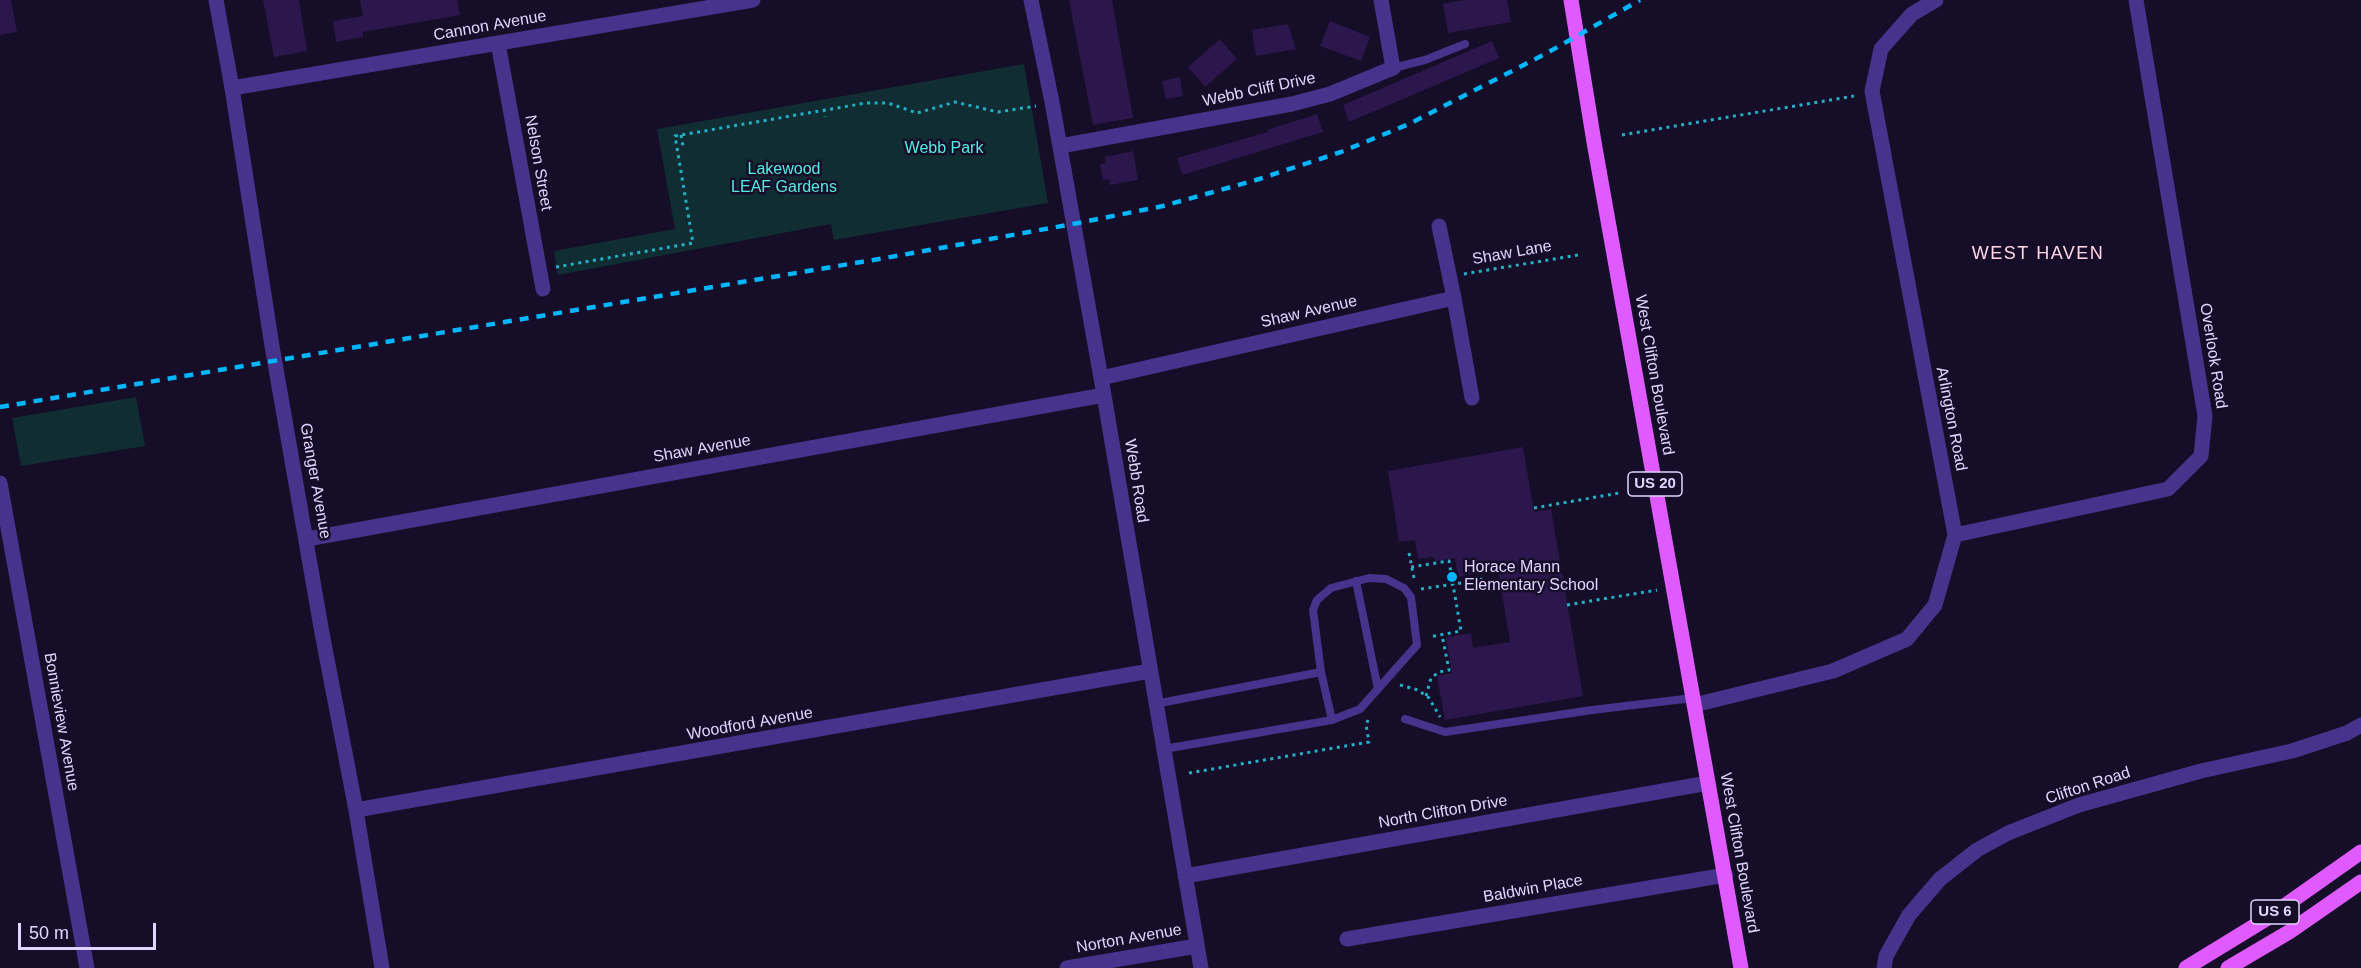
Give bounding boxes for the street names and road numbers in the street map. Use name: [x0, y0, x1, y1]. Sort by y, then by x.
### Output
street label: Cannon Avenue: [432, 7, 548, 45]
street label: Webb Cliff Drive: [1201, 69, 1317, 111]
street label: Nelson Street: [520, 114, 556, 212]
street label: Shaw Lane: [1471, 237, 1553, 269]
street label: Shaw Avenue: [1259, 292, 1359, 332]
street label: West Clifton Boulevard: [1630, 293, 1678, 457]
street label: Overlook Road: [2195, 302, 2231, 410]
street label: Arlington Road: [1931, 365, 1971, 473]
street label: Granger Avenue: [295, 422, 335, 540]
street label: Shaw Avenue: [652, 431, 752, 467]
street label: Webb Road: [1120, 438, 1152, 524]
road number: US 20: [1628, 472, 1682, 496]
street label: Bonnieview Avenue: [39, 651, 83, 793]
street label: Woodford Avenue: [686, 703, 814, 745]
street label: Clifton Road: [2043, 763, 2133, 809]
street label: West Clifton Boulevard: [1715, 771, 1763, 935]
street label: North Clifton Drive: [1377, 791, 1509, 833]
street label: Baldwin Place: [1482, 871, 1584, 907]
road number: US 6: [2251, 900, 2299, 924]
street label: Norton Avenue: [1075, 920, 1183, 958]

